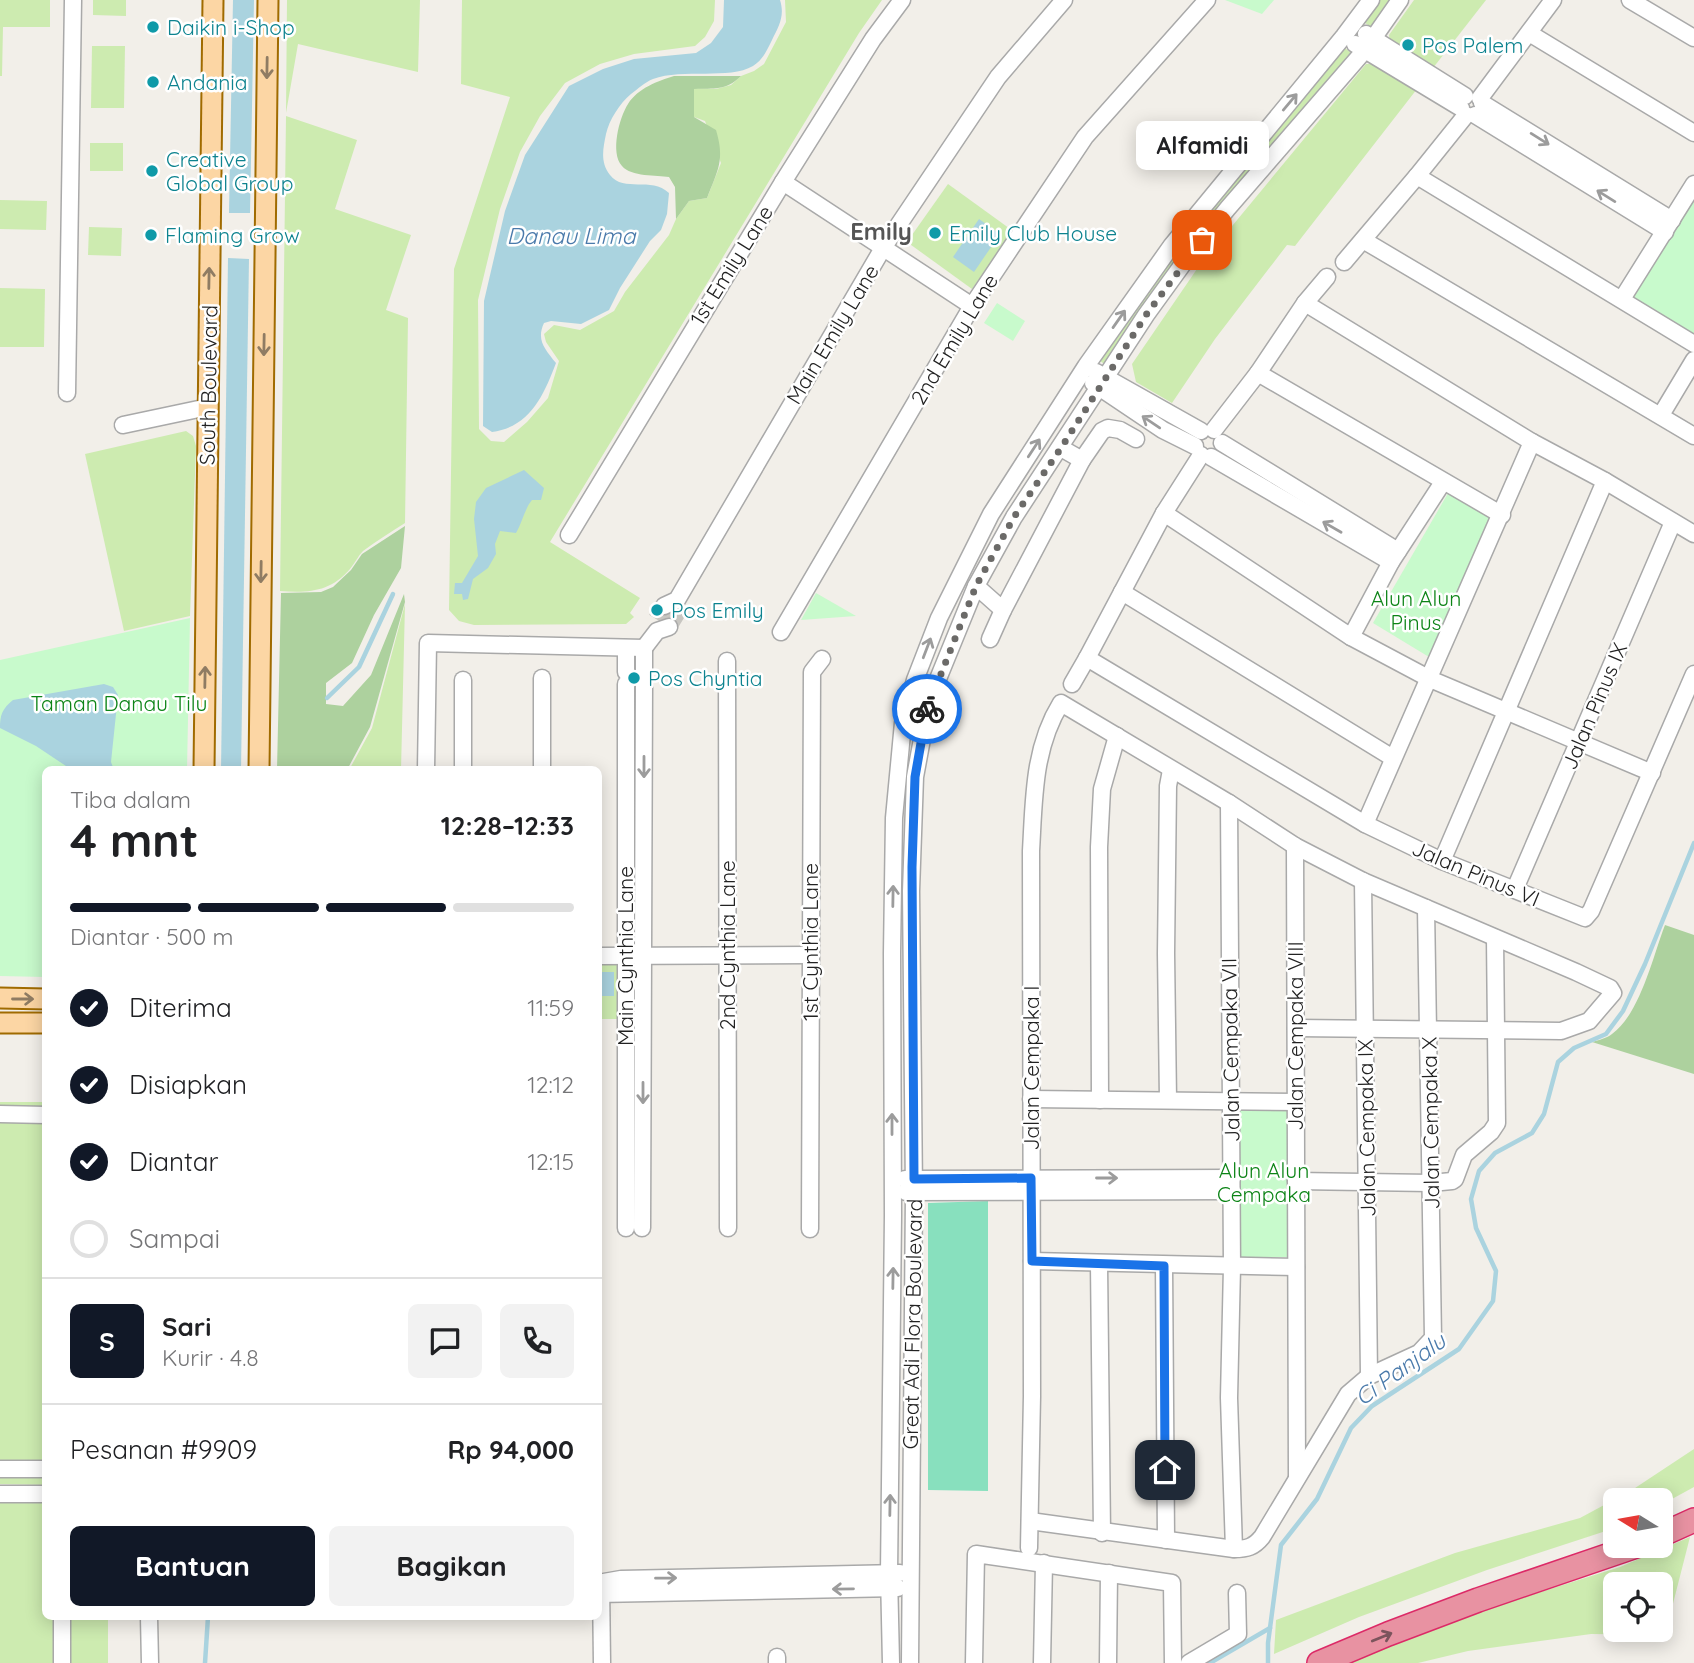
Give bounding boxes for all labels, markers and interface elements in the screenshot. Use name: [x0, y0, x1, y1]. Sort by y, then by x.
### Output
place label: Daikin i-Shop: [167, 14, 295, 40]
marker: Daikin i-Shop: [145, 19, 161, 35]
place label: Pos Palem: [1422, 32, 1523, 58]
marker: Pos Palem: [1400, 37, 1416, 53]
one-way arrow: [261, 56, 274, 79]
place label: Andania: [167, 69, 248, 95]
marker: Andania: [145, 74, 161, 90]
one-way arrow: [1282, 94, 1297, 112]
callout: Alfamidi: [1136, 121, 1268, 170]
text: Alfamidi: [1157, 131, 1248, 160]
one-way arrow: [1530, 131, 1549, 146]
place label: Creative Global Group: [166, 146, 294, 196]
marker: Creative Global Group: [144, 163, 160, 179]
one-way arrow: [1597, 189, 1617, 203]
street label: 1st Emily Lane: [684, 200, 778, 330]
pin: [1172, 210, 1232, 270]
district label: Emily: [850, 216, 912, 246]
place label: Emily Club House: [949, 220, 1117, 246]
water label: Danau Lima: [507, 221, 637, 250]
icon: bag: [1183, 221, 1221, 259]
place label: Flaming Grow: [165, 222, 300, 248]
marker: Emily Club House: [927, 225, 943, 241]
marker: Flaming Grow: [143, 227, 159, 243]
street label: Main Emily Lane: [780, 260, 884, 408]
one-way arrow: [203, 267, 216, 290]
street label: 2nd Emily Lane: [905, 269, 1003, 409]
street label: South Boulevard: [194, 305, 222, 465]
one-way arrow: [1112, 310, 1126, 329]
one-way arrow: [257, 333, 271, 356]
one-way arrow: [1142, 415, 1161, 429]
one-way arrow: [1026, 439, 1041, 458]
one-way arrow: [1323, 520, 1343, 534]
one-way arrow: [254, 560, 268, 583]
park label: Alun Alun Pinus: [1371, 585, 1461, 635]
place label: Pos Emily: [671, 597, 764, 623]
marker: Pos Emily: [649, 602, 665, 618]
one-way arrow: [922, 638, 934, 660]
street label: Jalan Pinus IX: [1556, 639, 1632, 773]
place label: Pos Chyntia: [648, 665, 763, 691]
one-way arrow: [198, 666, 212, 689]
marker: Pos Chyntia: [626, 670, 642, 686]
courier: [892, 674, 962, 744]
park label: Taman Danau Tilu: [30, 690, 208, 716]
icon: bike: [908, 690, 946, 728]
one-way arrow: [637, 756, 651, 779]
text: Tiba dalam: [70, 785, 191, 814]
text: 12:28–12:33: [441, 809, 574, 842]
text: 4 mnt: [70, 811, 199, 869]
street label: Jalan Pinus VI: [1408, 834, 1544, 912]
street label: 2nd Cynthia Lane: [714, 860, 740, 1030]
street label: 1st Cynthia Lane: [797, 863, 823, 1021]
street label: Main Cynthia Lane: [612, 866, 638, 1046]
one-way arrow: [886, 885, 899, 908]
text: Diantar · 500 m: [70, 922, 233, 951]
street label: Jalan Cempaka VIII: [1282, 941, 1308, 1131]
street label: Jalan Cempaka VII: [1215, 958, 1245, 1142]
street label: Jalan Cempaka I: [1018, 985, 1044, 1151]
icon: check: [70, 989, 108, 1027]
text: Diterima: [129, 991, 232, 1024]
one-way arrow: [11, 992, 34, 1006]
text: 11:59: [527, 993, 574, 1022]
street label: Jalan Cempaka X: [1415, 1036, 1445, 1210]
street label: Jalan Cempaka IX: [1351, 1039, 1381, 1217]
icon: check: [70, 1066, 108, 1104]
text: Disiapkan: [129, 1068, 247, 1101]
text: 12:12: [527, 1070, 574, 1099]
one-way arrow: [636, 1081, 650, 1104]
one-way arrow: [885, 1112, 899, 1135]
icon: check: [70, 1143, 108, 1181]
text: Diantar: [129, 1145, 219, 1178]
text: 12:15: [527, 1147, 574, 1176]
park label: Alun Alun Cempaka: [1217, 1157, 1311, 1207]
one-way arrow: [1095, 1171, 1118, 1185]
street label: Great Adi Flora Boulevard: [897, 1199, 927, 1449]
text: Sampai: [129, 1222, 220, 1255]
one-way arrow: [886, 1267, 899, 1290]
button: chat: [408, 1304, 482, 1378]
button: phone: [500, 1304, 574, 1378]
text: Sari: [162, 1310, 211, 1343]
text: S: [99, 1325, 115, 1358]
water label: Ci Panjalu: [1349, 1325, 1453, 1412]
text: Kurir · 4.8: [162, 1343, 259, 1372]
text: Pesanan #9909: [70, 1433, 257, 1466]
text: Rp 94,000: [447, 1433, 574, 1466]
pin: [1135, 1440, 1195, 1500]
icon: home: [1146, 1451, 1184, 1489]
north arrow: [1603, 1488, 1673, 1558]
map controls: [1603, 1488, 1673, 1642]
one-way arrow: [883, 1494, 897, 1517]
button: Bantuan: [70, 1526, 315, 1606]
button: Bagikan: [329, 1526, 574, 1606]
one-way arrow: [655, 1571, 678, 1585]
button: locate: [1603, 1572, 1673, 1642]
one-way arrow: [831, 1583, 854, 1596]
one-way arrow: [1370, 1629, 1392, 1642]

